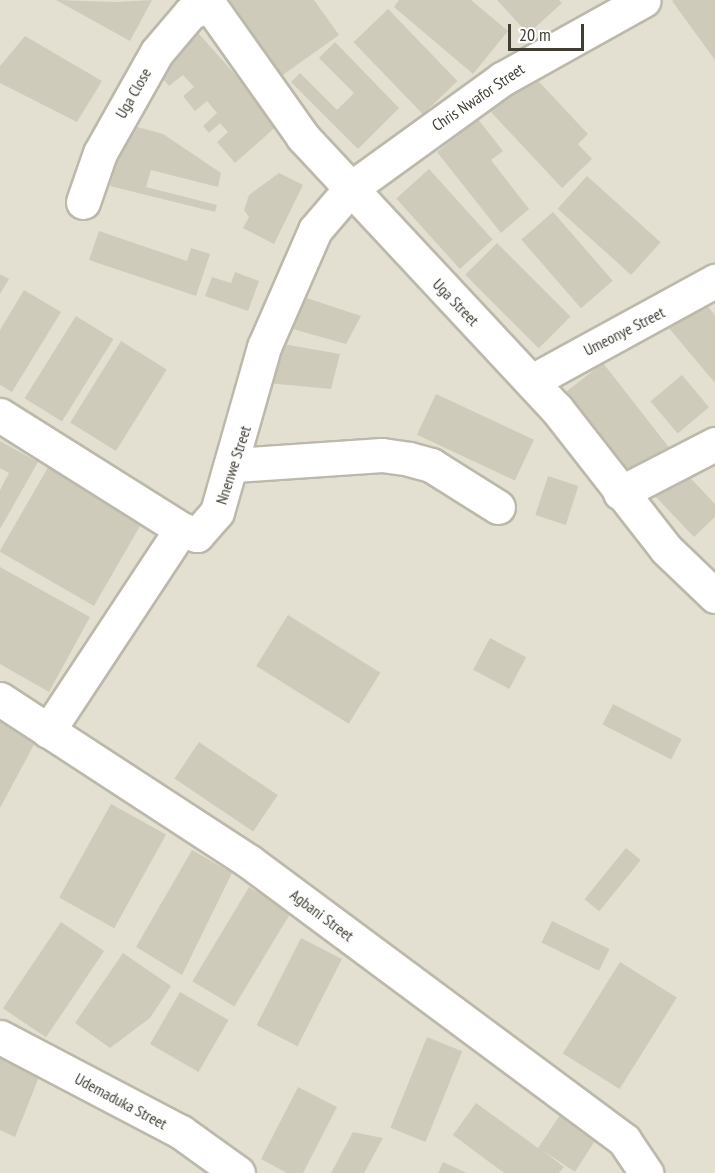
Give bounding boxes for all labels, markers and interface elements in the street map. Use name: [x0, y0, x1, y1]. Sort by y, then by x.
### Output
scale bar: [511, 12, 588, 50]
text: 20 m: [519, 23, 551, 46]
street label: Chris Nwafor Street: [428, 59, 528, 135]
street label: Uga Close: [111, 64, 155, 122]
street label: Uga Street: [429, 274, 483, 330]
street label: Umeonye Street: [580, 302, 668, 360]
street label: Nnenwe Street: [211, 423, 255, 507]
street label: Agbani Street: [286, 885, 358, 945]
street label: Udemaduka Street: [72, 1069, 170, 1133]

